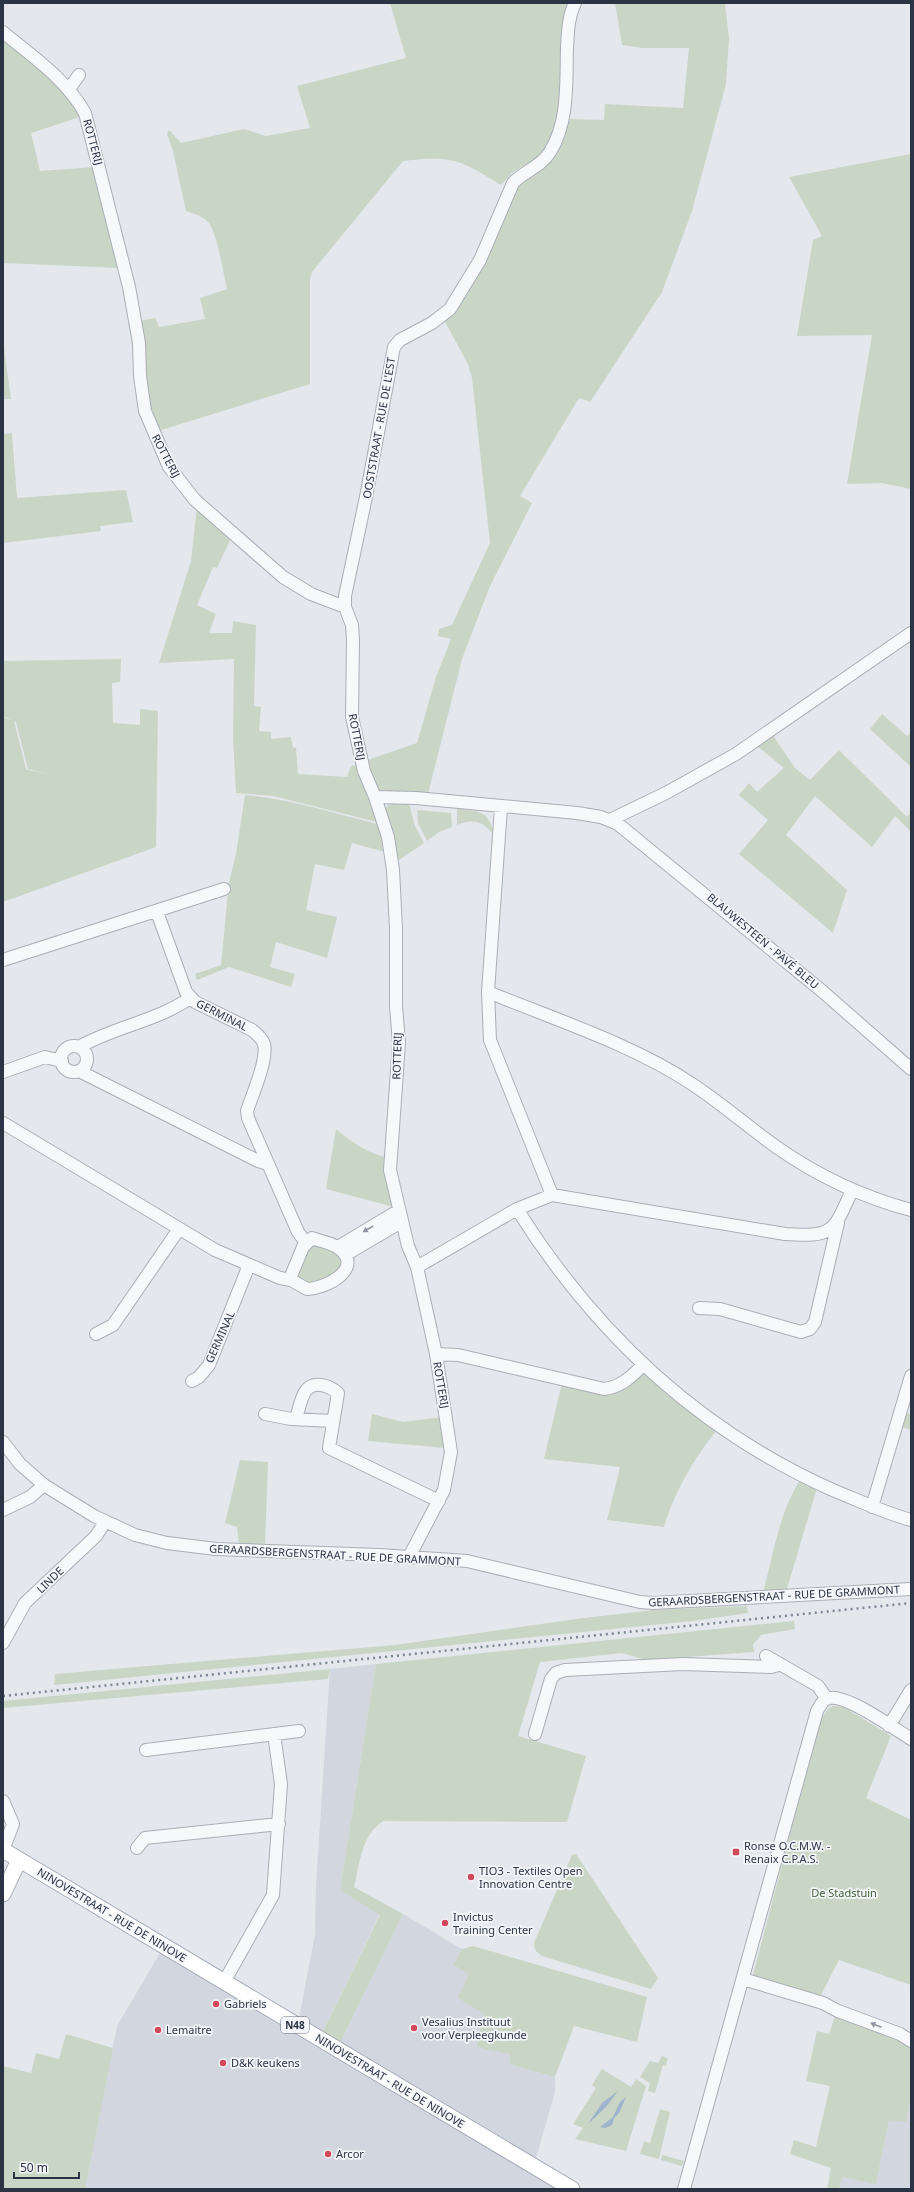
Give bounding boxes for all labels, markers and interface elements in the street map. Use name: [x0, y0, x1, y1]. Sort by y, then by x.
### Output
street label: ROTTERIJ: [80, 117, 107, 167]
street label: OOSTSTRAAT - RUE DE L'EST: [359, 356, 398, 500]
street label: ROTTERIJ: [149, 431, 184, 480]
street label: ROTTERIJ: [346, 712, 369, 762]
street label: BLAUWESTEEN - PAVÉ BLEU: [704, 889, 822, 992]
street label: GERMINAL: [194, 995, 251, 1034]
street label: ROTTERIJ: [388, 1032, 405, 1080]
one-way arrow: [363, 1225, 373, 1233]
street label: GERMINAL: [201, 1308, 238, 1365]
street label: ROTTERIJ: [430, 1360, 453, 1409]
street label: GERAARDSBERGENSTRAAT - RUE DE GRAMMONT: [209, 1540, 461, 1569]
street label: LINDE: [33, 1563, 66, 1596]
street label: GERAARDSBERGENSTRAAT - RUE DE GRAMMONT: [648, 1581, 900, 1610]
place label: Ronse O.C.M.W. - Renaix C.P.A.S.: [744, 1838, 831, 1866]
marker: Ronse O.C.M.W. - Renaix C.P.A.S.: [731, 1847, 741, 1857]
place label: TIO3 - Textiles Open Innovation Centre: [479, 1863, 582, 1891]
street label: NINOVESTRAAT - RUE DE NINOVE: [35, 1864, 190, 1965]
marker: TIO3 - Textiles Open Innovation Centre: [466, 1872, 476, 1882]
park label: De Stadstuin: [811, 1885, 877, 1900]
place label: Invictus Training Center: [453, 1909, 533, 1937]
marker: Invictus Training Center: [440, 1918, 450, 1928]
place label: Gabriels: [224, 1996, 267, 2011]
marker: Gabriels: [211, 1999, 221, 2009]
place label: Vesalius Instituut voor Verpleegkunde: [422, 2014, 527, 2042]
road number: N48: [281, 2017, 309, 2033]
one-way arrow: [869, 2021, 881, 2027]
place label: Lemaitre: [166, 2022, 212, 2037]
marker: Vesalius Instituut voor Verpleegkunde: [409, 2023, 419, 2033]
marker: Lemaitre: [153, 2025, 163, 2035]
street label: NINOVESTRAAT - RUE DE NINOVE: [313, 2030, 468, 2131]
place label: D&K keukens: [231, 2055, 300, 2070]
marker: D&K keukens: [218, 2058, 228, 2068]
place label: Arcor: [336, 2146, 364, 2161]
marker: Arcor: [323, 2149, 333, 2159]
scale bar: [14, 2154, 79, 2180]
text: 50 m: [20, 2159, 48, 2176]

